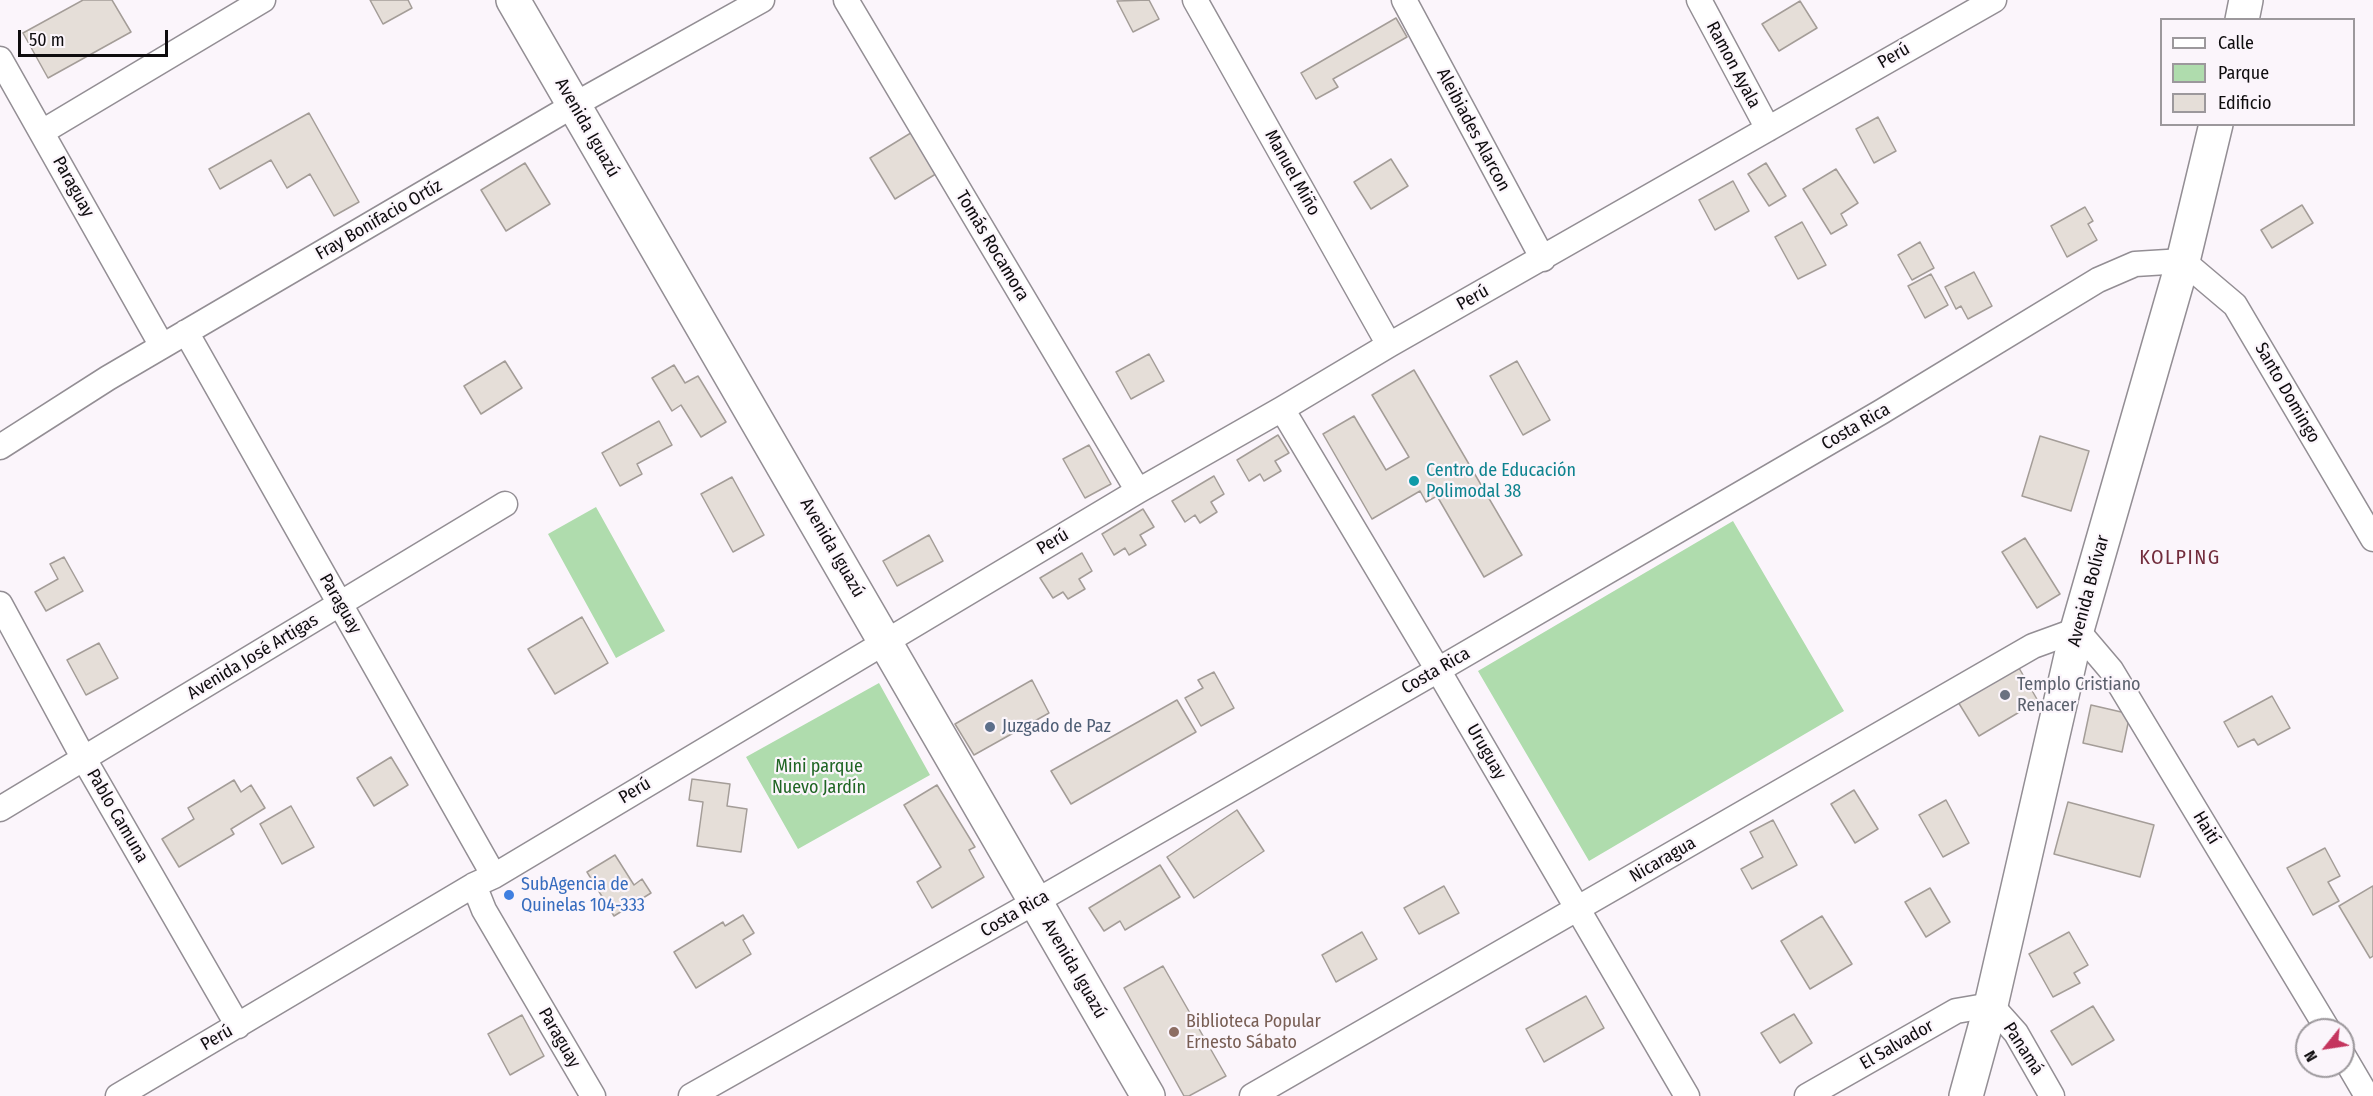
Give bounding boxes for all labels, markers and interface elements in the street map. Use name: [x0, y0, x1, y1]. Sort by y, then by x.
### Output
scale bar: [21, 18, 171, 56]
street label: Ramon Ayala: [1701, 18, 1765, 112]
legend: [2160, 18, 2355, 126]
text: 50 m: [29, 29, 65, 51]
text: Calle: [2218, 32, 2254, 54]
street label: Perú: [1874, 38, 1914, 74]
text: Parque: [2218, 62, 2269, 84]
street label: Aleibiades Alarcon: [1432, 65, 1514, 195]
street label: Avenida Iguazú: [550, 75, 624, 181]
text: Edificio: [2218, 92, 2271, 114]
street label: Manuel Miño: [1260, 126, 1324, 220]
street label: Paraguay: [48, 153, 98, 221]
street label: Fray Bonifacio Ortíz: [312, 175, 446, 265]
street label: Tomás Rocamora: [951, 187, 1033, 305]
street label: Perú: [1453, 280, 1493, 316]
street label: Santo Domingo: [2250, 339, 2324, 447]
street label: Costa Rica: [1818, 399, 1894, 455]
place label: Centro de Educación Polimodal 38: [1426, 460, 1576, 502]
marker: Centro de Educación Polimodal 38: [1407, 474, 1421, 488]
street label: Avenida Iguazú: [795, 495, 869, 601]
street label: Perú: [1033, 524, 1073, 560]
street label: Avenida Bolívar: [2064, 533, 2114, 649]
district label: KOLPING: [2139, 546, 2221, 570]
street label: Paraguay: [314, 570, 366, 638]
street label: Avenida José Artigas: [184, 609, 322, 705]
street label: Costa Rica: [1398, 643, 1474, 699]
place label: Templo Cristiano Renacer: [2017, 674, 2141, 716]
marker: Templo Cristiano Renacer: [1998, 688, 2012, 702]
place label: Juzgado de Paz: [1002, 716, 1111, 738]
marker: Juzgado de Paz: [983, 720, 997, 734]
street label: Uruguay: [1462, 720, 1510, 784]
park label: Mini parque Nuevo Jardín: [772, 756, 866, 798]
street label: Pablo Camuna: [82, 765, 152, 867]
street label: Perú: [615, 773, 655, 809]
street label: Haití: [2188, 808, 2224, 848]
street label: Nicaragua: [1626, 832, 1700, 888]
place label: SubAgencia de Quinelas 104-333: [521, 874, 645, 916]
street label: Costa Rica: [977, 886, 1053, 942]
marker: SubAgencia de Quinelas 104-333: [502, 888, 516, 902]
street label: Avenida Iguazú: [1037, 916, 1111, 1022]
street label: Paraguay: [533, 1004, 585, 1072]
place label: Biblioteca Popular Ernesto Sábato: [1186, 1011, 1321, 1054]
street label: El Salvador: [1856, 1015, 1938, 1075]
north arrow: [2295, 1018, 2355, 1078]
street label: Panamá: [1998, 1019, 2048, 1079]
street label: Perú: [197, 1020, 237, 1056]
marker: Biblioteca Popular Ernesto Sábato: [1167, 1025, 1181, 1039]
text: N: [2300, 1047, 2321, 1065]

